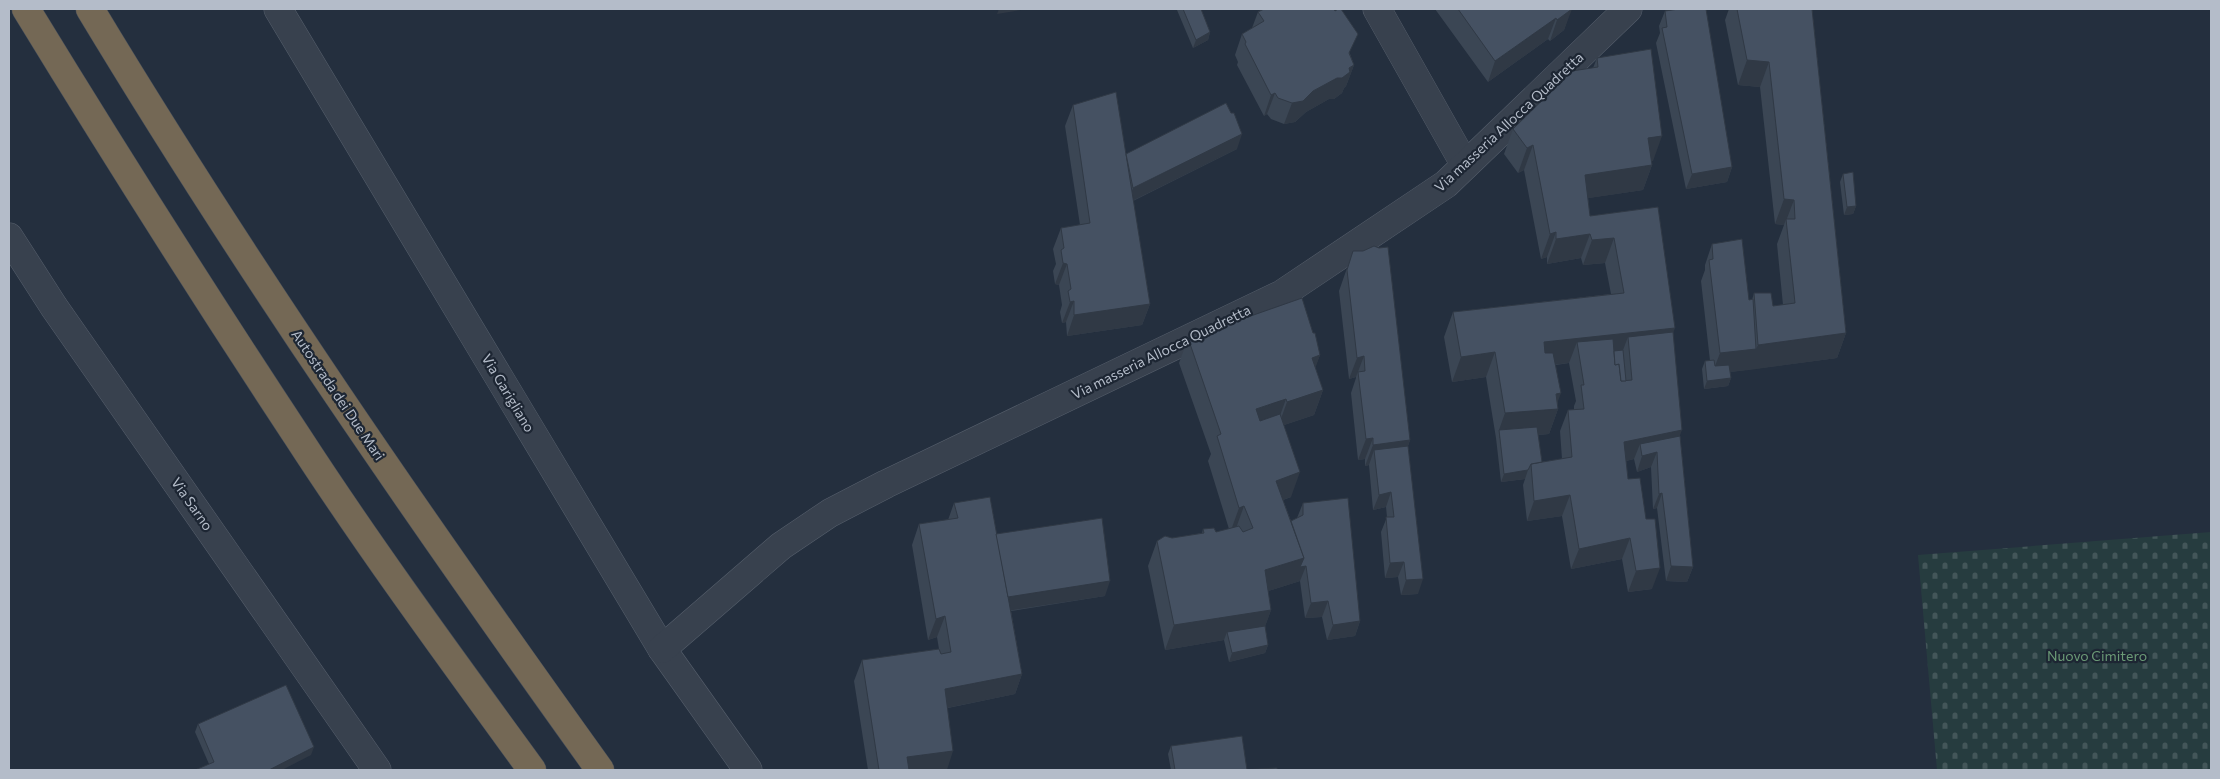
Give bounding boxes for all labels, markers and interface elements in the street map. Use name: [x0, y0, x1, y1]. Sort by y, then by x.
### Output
street label: Via masseria Allocca Quadretta: [1431, 48, 1587, 195]
street label: Via masseria Allocca Quadretta: [1068, 301, 1253, 402]
street label: Autostrada dei Due Mari: [288, 326, 388, 463]
street label: Via Garigliano: [478, 350, 538, 435]
street label: Via Sarno: [168, 474, 217, 533]
park label: Nuovo Cimitero: [2047, 647, 2147, 664]

